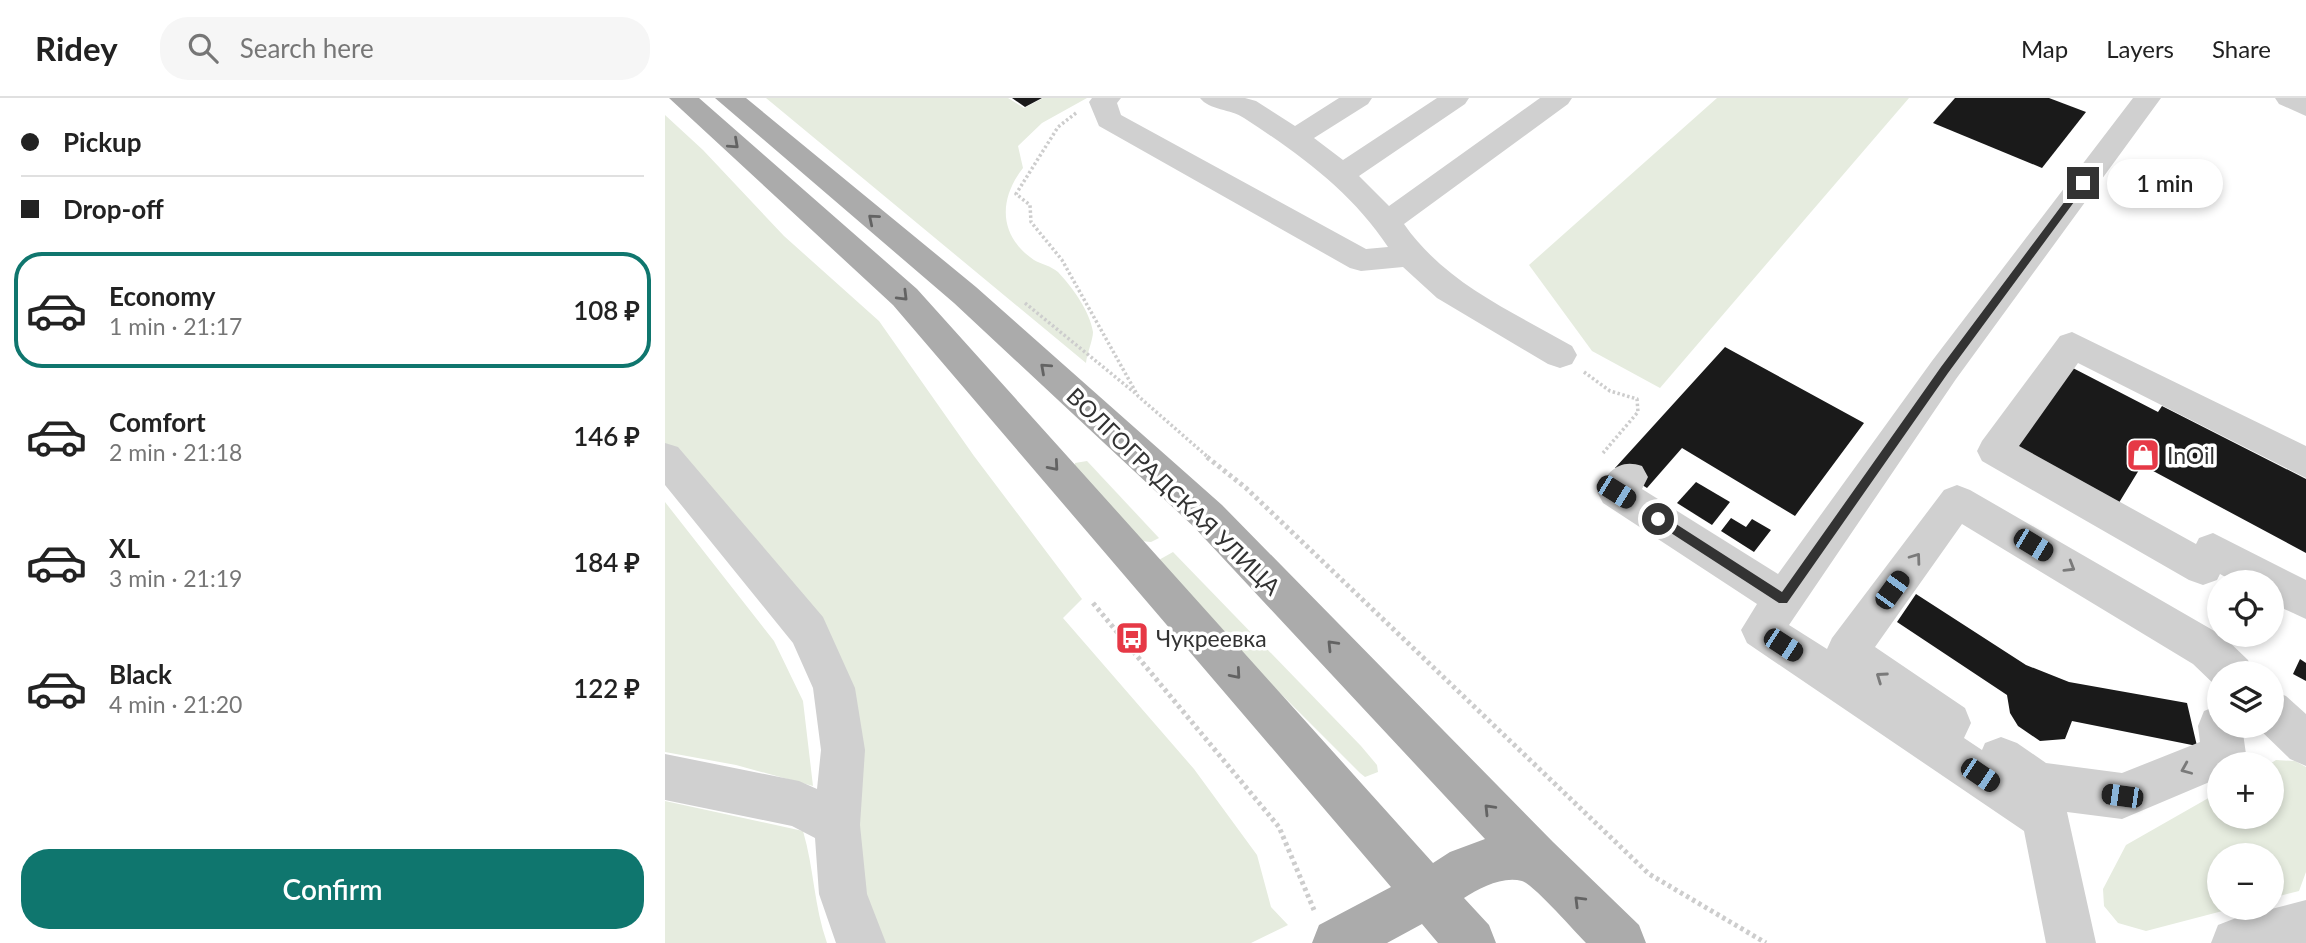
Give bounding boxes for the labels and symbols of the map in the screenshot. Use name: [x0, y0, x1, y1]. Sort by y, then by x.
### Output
one-way arrow: [726, 135, 739, 148]
callout: 1 min: [2107, 158, 2223, 208]
route end: [2067, 167, 2099, 199]
one-way arrow: [869, 214, 881, 227]
one-way arrow: [895, 288, 908, 301]
one-way arrow: [1040, 364, 1053, 376]
street label: ВОЛГОГРАДСКАЯ УЛИЦА: [1061, 381, 1287, 601]
shop icon: InOil: [2124, 436, 2162, 474]
place label: InOil: [2167, 441, 2215, 469]
one-way arrow: [1046, 458, 1058, 471]
car: [1593, 472, 1640, 512]
route start: [1642, 503, 1674, 535]
car: [2010, 525, 2057, 565]
one-way arrow: [1907, 553, 1920, 566]
one-way arrow: [2062, 559, 2075, 572]
car: [1872, 567, 1913, 613]
bus stop icon: Чукреевка: [1113, 619, 1151, 657]
place label: Чукреевка: [1156, 624, 1267, 652]
car: [1760, 625, 1807, 665]
one-way arrow: [1327, 640, 1340, 653]
one-way arrow: [1228, 666, 1240, 679]
one-way arrow: [1876, 672, 1889, 685]
car: [1957, 755, 2004, 795]
one-way arrow: [2181, 761, 2193, 775]
car: [2100, 783, 2145, 809]
one-way arrow: [1485, 805, 1497, 818]
one-way arrow: [1574, 896, 1587, 909]

